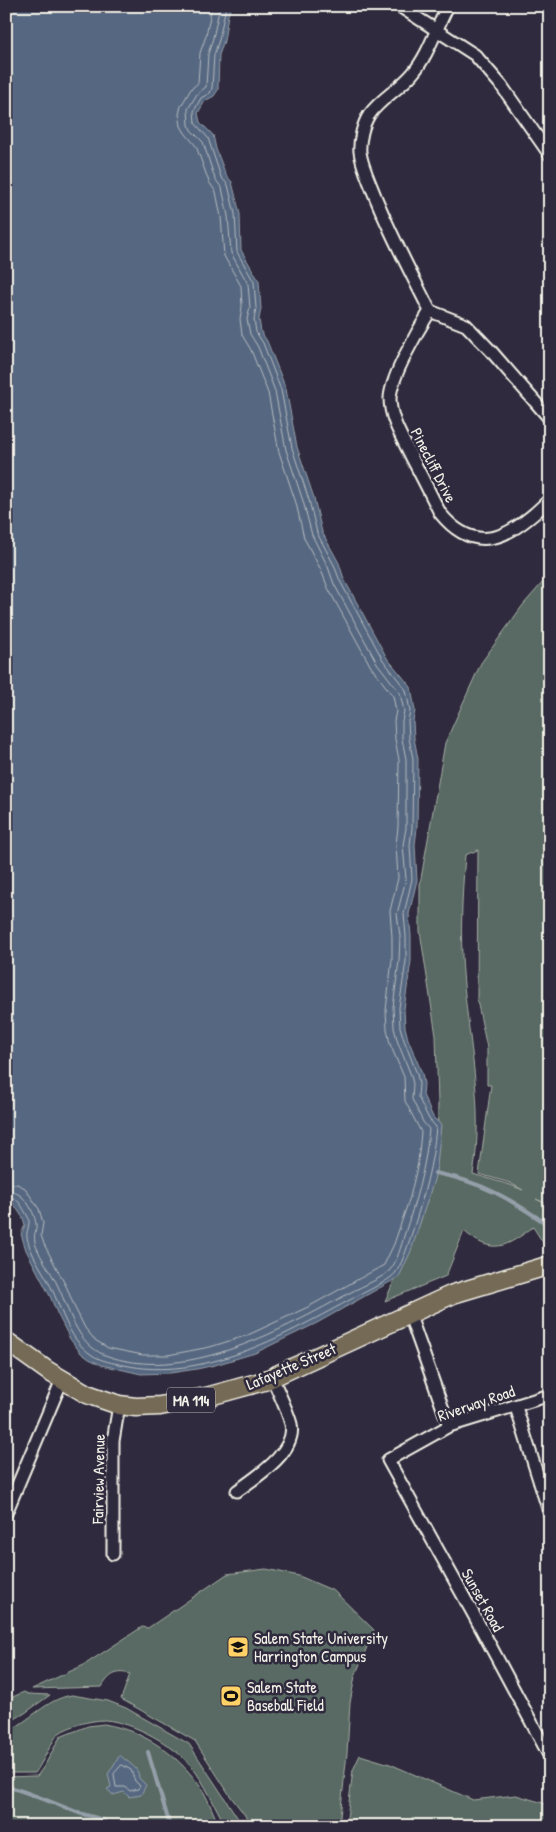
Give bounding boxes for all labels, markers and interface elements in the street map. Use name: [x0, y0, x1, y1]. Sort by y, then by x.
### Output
street label: Pinecliff Drive: [406, 424, 463, 507]
street label: Lafayette Street: [243, 1337, 340, 1395]
street label: Riverway Road: [435, 1380, 517, 1426]
road number: MA 114: [167, 1388, 215, 1412]
street label: Fairview Avenue: [86, 1433, 110, 1525]
street label: Sunset Road: [457, 1565, 509, 1635]
place label: Salem State University Harrington Campus: [254, 1627, 388, 1667]
school or university icon: Salem State University Harrington Campus: [226, 1635, 250, 1659]
place label: Salem State Baseball Field: [247, 1676, 324, 1716]
sports icon: Salem State Baseball Field: [219, 1684, 243, 1708]

